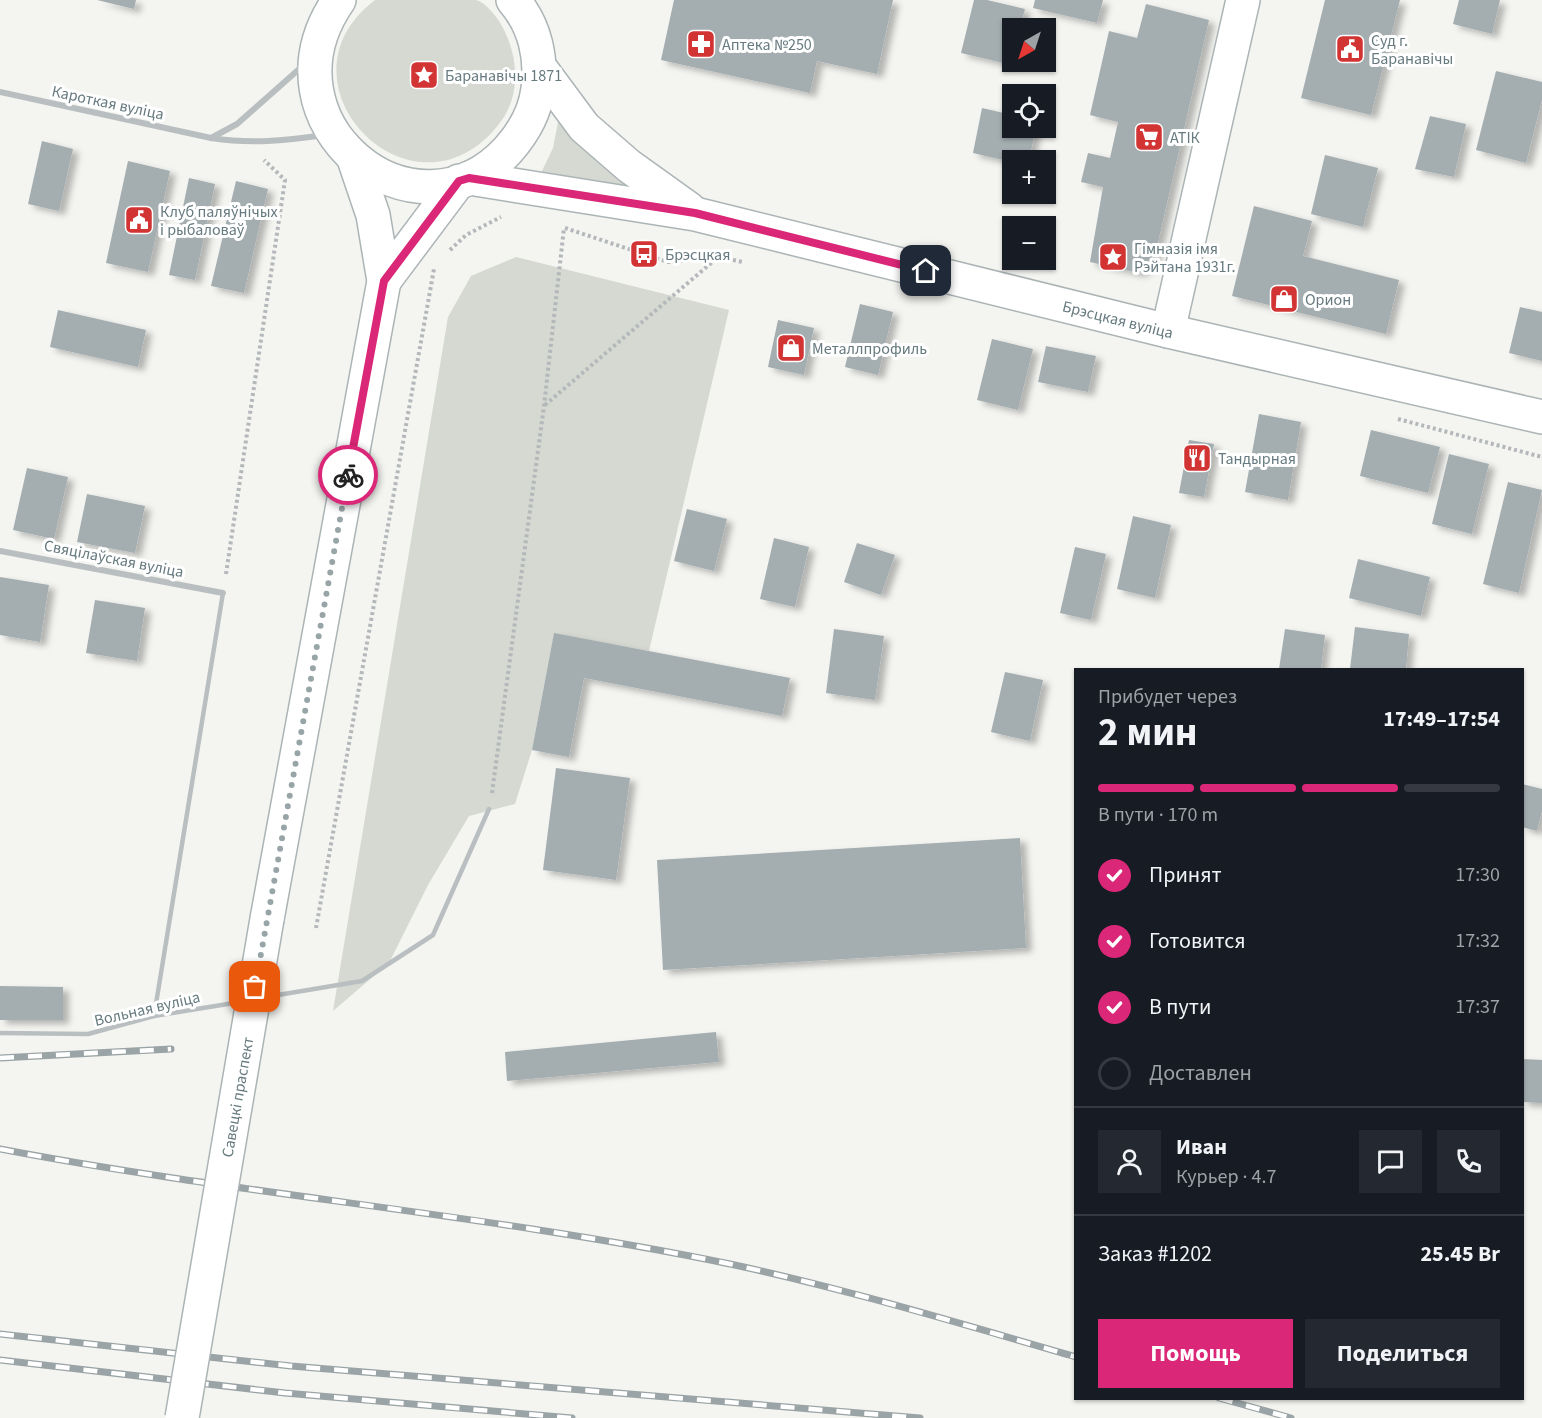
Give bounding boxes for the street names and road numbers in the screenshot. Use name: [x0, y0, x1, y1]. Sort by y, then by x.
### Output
street label: Кароткая вуліца: [50, 80, 166, 126]
street label: Брэсцкая вуліца: [1060, 296, 1175, 344]
street label: Свяцілаўская вуліца: [42, 535, 185, 583]
street label: Вольная вуліца: [92, 986, 202, 1032]
street label: Савецкі праспект: [217, 1035, 259, 1159]

